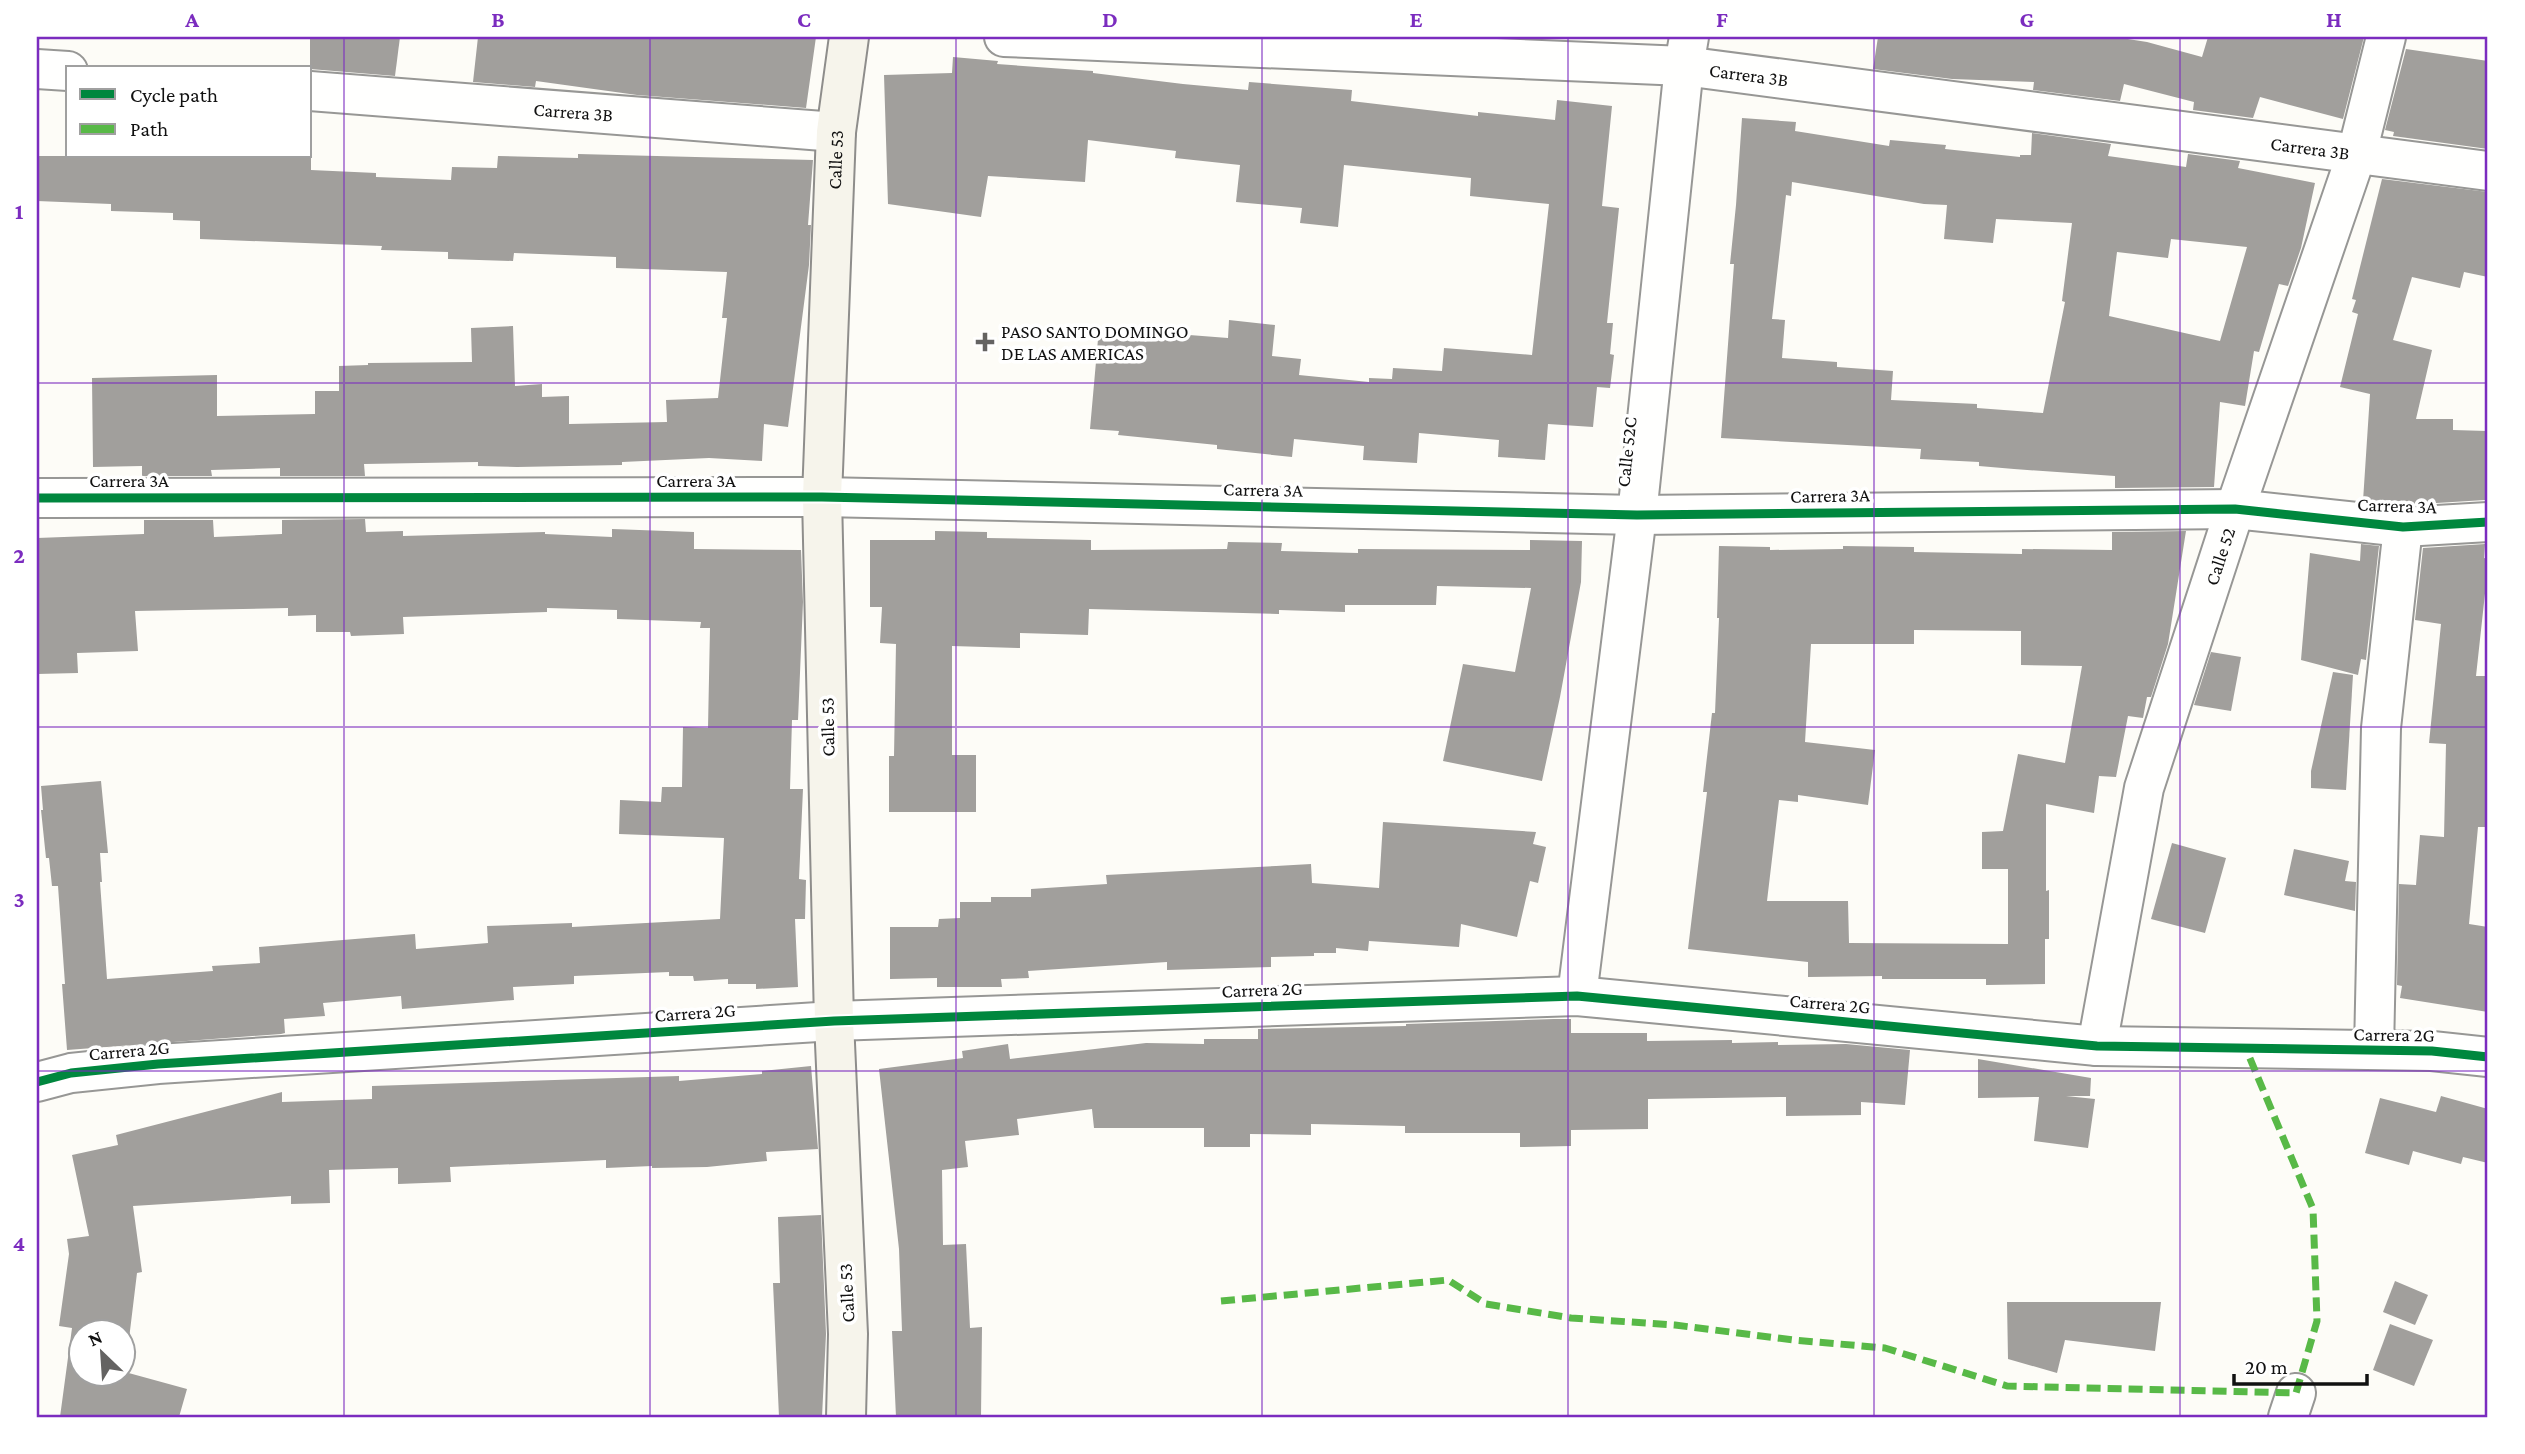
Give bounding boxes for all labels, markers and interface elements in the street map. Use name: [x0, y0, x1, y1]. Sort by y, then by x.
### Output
text: A: [184, 6, 199, 32]
text: B: [491, 6, 505, 32]
text: C: [797, 6, 811, 32]
text: D: [1102, 6, 1118, 32]
text: E: [1409, 6, 1423, 32]
text: F: [1716, 6, 1728, 32]
text: G: [2020, 6, 2035, 32]
text: H: [2326, 6, 2342, 32]
street label: Carrera 3B: [1708, 59, 1790, 91]
legend: [66, 66, 312, 158]
text: Cycle path: [130, 83, 218, 107]
street label: Carrera 3B: [533, 98, 614, 126]
text: Path: [130, 117, 168, 141]
street label: Calle 53: [824, 130, 847, 190]
street label: Carrera 3B: [2269, 133, 2351, 164]
text: 1: [15, 198, 24, 224]
place label: PASO SANTO DOMINGO DE LAS AMERICAS: [1001, 321, 1189, 364]
marker: PASO SANTO DOMINGO DE LAS AMERICAS: [975, 332, 995, 352]
street label: Calle 52C: [1612, 416, 1641, 488]
street label: Carrera 3A: [89, 470, 169, 491]
street label: Carrera 3A: [656, 470, 736, 491]
street label: Carrera 3A: [1223, 478, 1303, 501]
street label: Carrera 3A: [1790, 484, 1870, 507]
street label: Carrera 3A: [2357, 494, 2437, 517]
street label: Calle 52: [2201, 525, 2239, 588]
text: 2: [13, 542, 25, 568]
street label: Calle 53: [816, 697, 839, 757]
text: 3: [13, 886, 25, 912]
street label: Carrera 2G: [1221, 978, 1303, 1001]
street label: Carrera 2G: [1789, 990, 1871, 1017]
street label: Carrera 2G: [654, 999, 736, 1026]
street label: Carrera 2G: [2353, 1023, 2435, 1046]
street label: Carrera 2G: [88, 1037, 170, 1064]
text: 4: [13, 1230, 25, 1256]
street label: Calle 53: [834, 1263, 859, 1323]
north arrow: [66, 1318, 136, 1388]
text: N: [85, 1326, 105, 1350]
scale bar: [2234, 1342, 2368, 1386]
text: 20 m: [2245, 1355, 2288, 1379]

